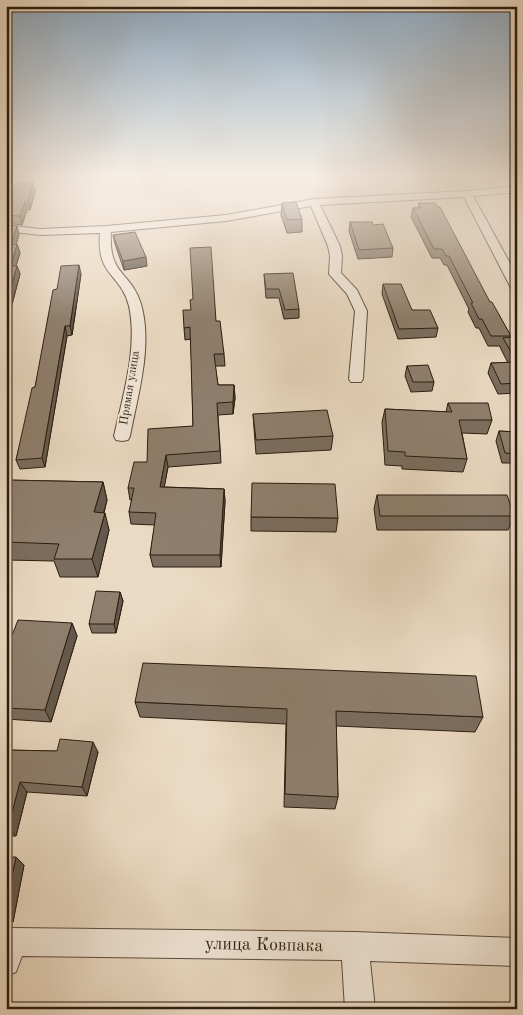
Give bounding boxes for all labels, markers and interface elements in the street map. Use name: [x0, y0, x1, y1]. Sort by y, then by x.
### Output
street label: Прямая улица: [118, 350, 142, 426]
street label: улица Ковпака: [205, 935, 323, 955]

